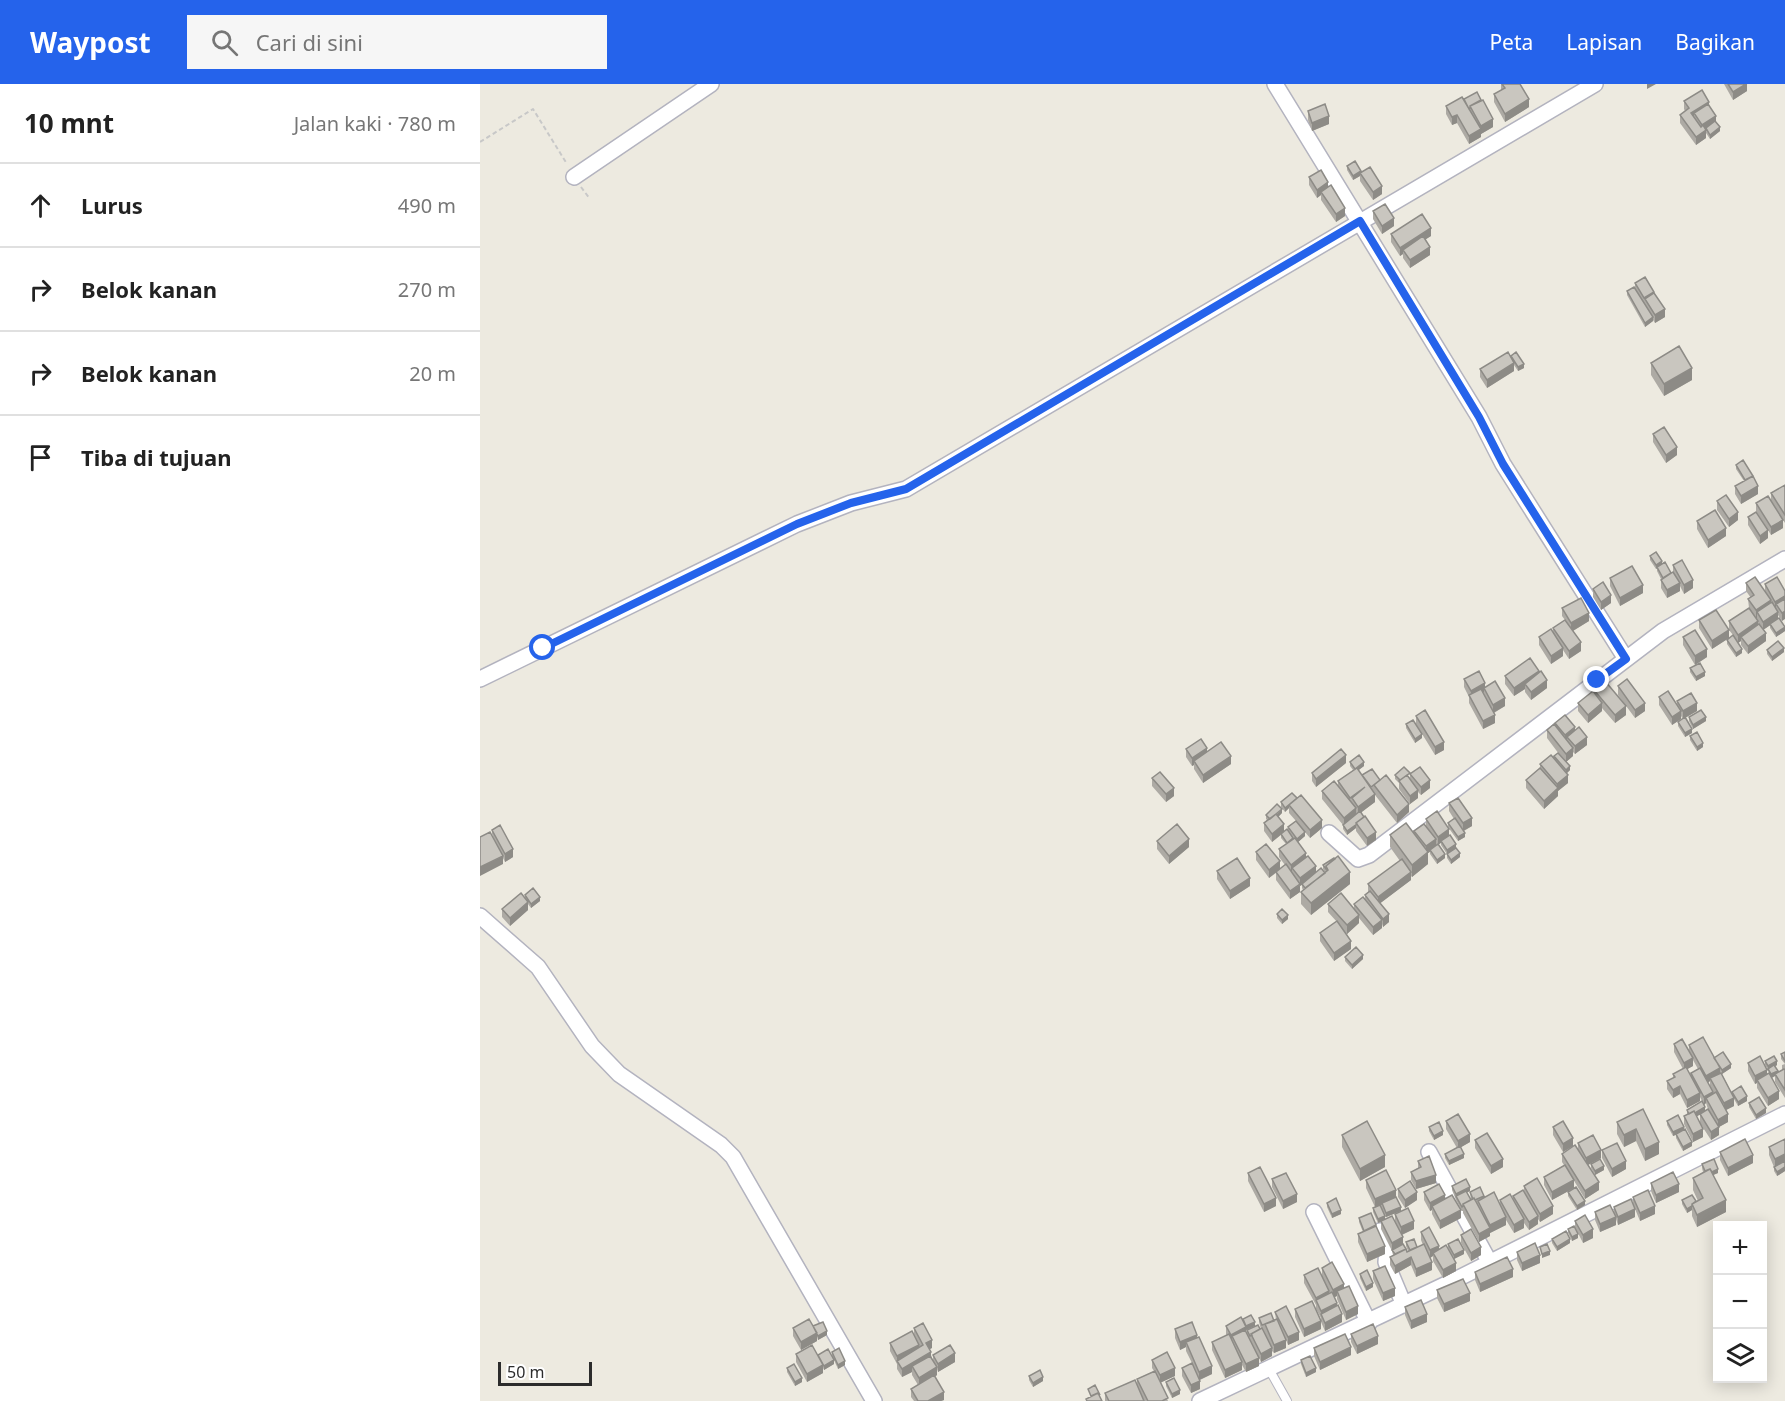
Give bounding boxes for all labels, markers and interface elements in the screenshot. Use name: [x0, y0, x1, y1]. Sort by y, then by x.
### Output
search box: [187, 15, 607, 69]
text: Waypost: [30, 23, 151, 61]
icon: search: [208, 26, 241, 59]
text: Cari di sini: [256, 27, 363, 57]
text: Peta: [1489, 28, 1533, 56]
text: Lapisan: [1566, 28, 1642, 56]
text: Bagikan: [1675, 28, 1755, 56]
text: 10 mnt: [24, 105, 114, 141]
text: Jalan kaki · 780 m: [294, 110, 456, 137]
icon: ahead: [24, 189, 57, 222]
text: Lurus: [81, 190, 143, 220]
text: 490 m: [398, 192, 456, 219]
icon: right: [24, 273, 57, 306]
text: Belok kanan: [81, 274, 217, 304]
text: 270 m: [398, 276, 456, 303]
icon: right: [24, 357, 57, 390]
text: Belok kanan: [81, 358, 217, 388]
text: 20 m: [409, 360, 456, 387]
icon: arrive: [24, 441, 57, 474]
text: Tiba di tujuan: [81, 442, 231, 472]
route start: [529, 634, 555, 660]
route end: [1583, 666, 1609, 692]
map controls: [1713, 1221, 1767, 1383]
button: +: [1713, 1221, 1767, 1275]
button: −: [1713, 1275, 1767, 1329]
button: layers: [1713, 1329, 1767, 1383]
scale bar: [498, 1359, 592, 1386]
text: 50 m: [507, 1361, 544, 1383]

